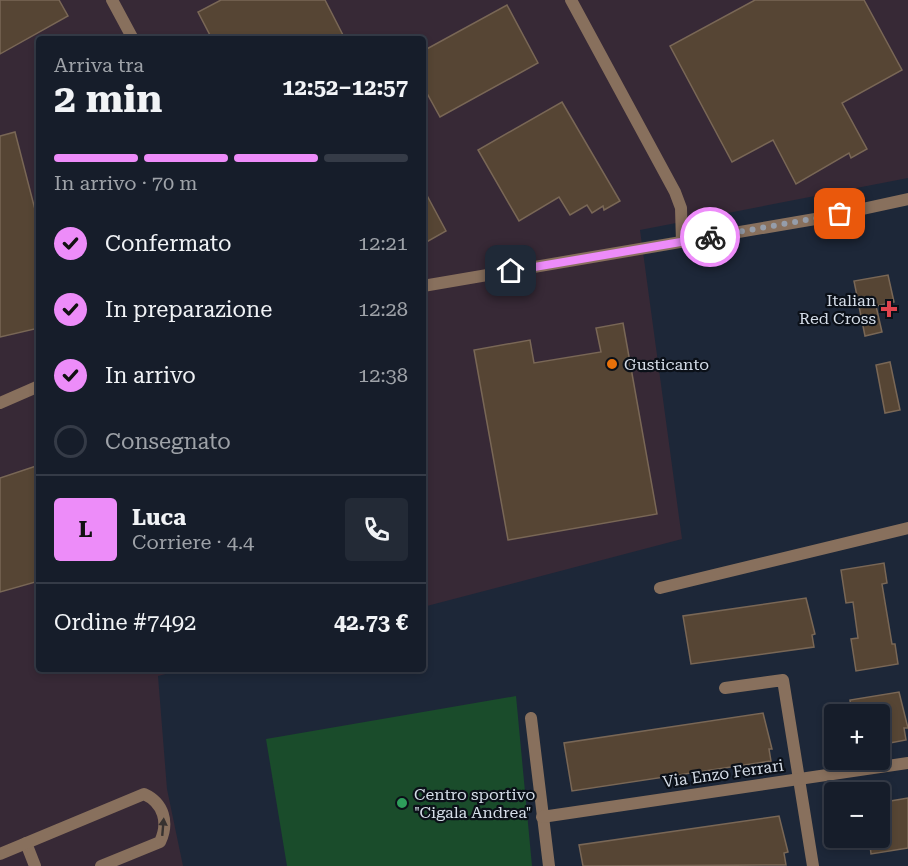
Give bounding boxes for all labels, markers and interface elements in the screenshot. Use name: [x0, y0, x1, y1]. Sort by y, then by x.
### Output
text: Arriva tra: [54, 53, 144, 77]
text: 12:52–12:57: [282, 75, 408, 100]
text: 2 min: [54, 76, 162, 122]
text: In arrivo · 70 m: [54, 171, 197, 195]
pin: [814, 188, 865, 239]
icon: bag: [823, 197, 856, 230]
courier: [680, 207, 740, 267]
icon: bike: [694, 221, 727, 254]
icon: check: [54, 227, 87, 260]
text: Confermato: [105, 231, 231, 256]
text: 12:21: [358, 231, 408, 255]
pin: [485, 245, 536, 296]
icon: home: [494, 254, 527, 287]
place label: Italian Red Cross: [799, 291, 876, 328]
icon: check: [54, 293, 87, 326]
text: In preparazione: [105, 297, 272, 322]
text: 12:28: [358, 297, 408, 321]
marker: Italian Red Cross: [880, 300, 898, 318]
place label: Gusticanto: [624, 355, 709, 374]
marker: Gusticanto: [605, 357, 619, 371]
icon: check: [54, 359, 87, 392]
text: In arrivo: [105, 363, 196, 388]
text: 12:38: [358, 363, 408, 387]
text: Consegnato: [105, 429, 231, 454]
button: phone: [345, 498, 408, 561]
text: Luca: [132, 505, 186, 530]
text: L: [78, 517, 93, 542]
text: Corriere · 4.4: [132, 530, 254, 554]
text: Ordine #7492: [54, 610, 196, 635]
text: 42.73 €: [334, 610, 408, 635]
map controls: [824, 704, 890, 848]
button: +: [824, 704, 890, 770]
street label: Via Enzo Ferrari: [661, 756, 785, 791]
button: −: [824, 782, 890, 848]
place label: Centro sportivo "Cigala Andrea": [414, 785, 536, 822]
marker: Centro sportivo "Cigala Andrea": [395, 796, 409, 810]
one-way arrow: [158, 817, 168, 836]

